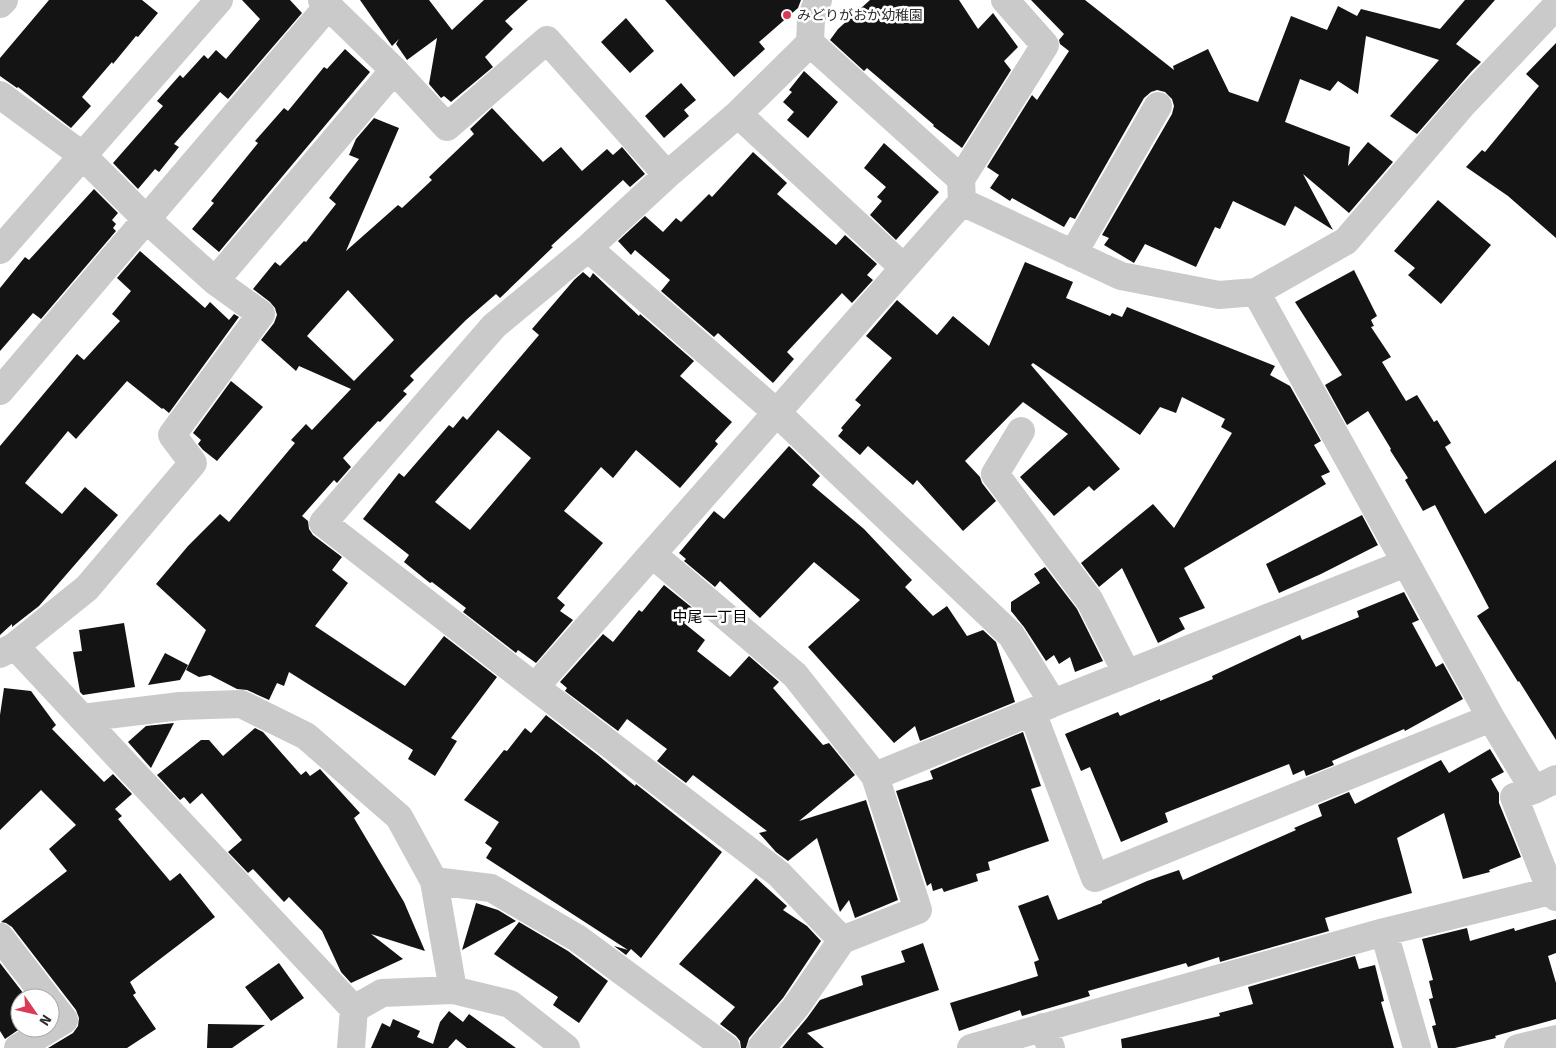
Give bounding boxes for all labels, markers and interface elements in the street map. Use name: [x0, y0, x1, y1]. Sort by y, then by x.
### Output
place label: みどりがおか幼稚園: [797, 7, 923, 24]
marker: みどりがおか幼稚園: [781, 9, 793, 21]
district label: 中尾一丁目: [672, 608, 748, 626]
north arrow: [10, 988, 60, 1038]
text: N: [36, 1011, 55, 1029]

